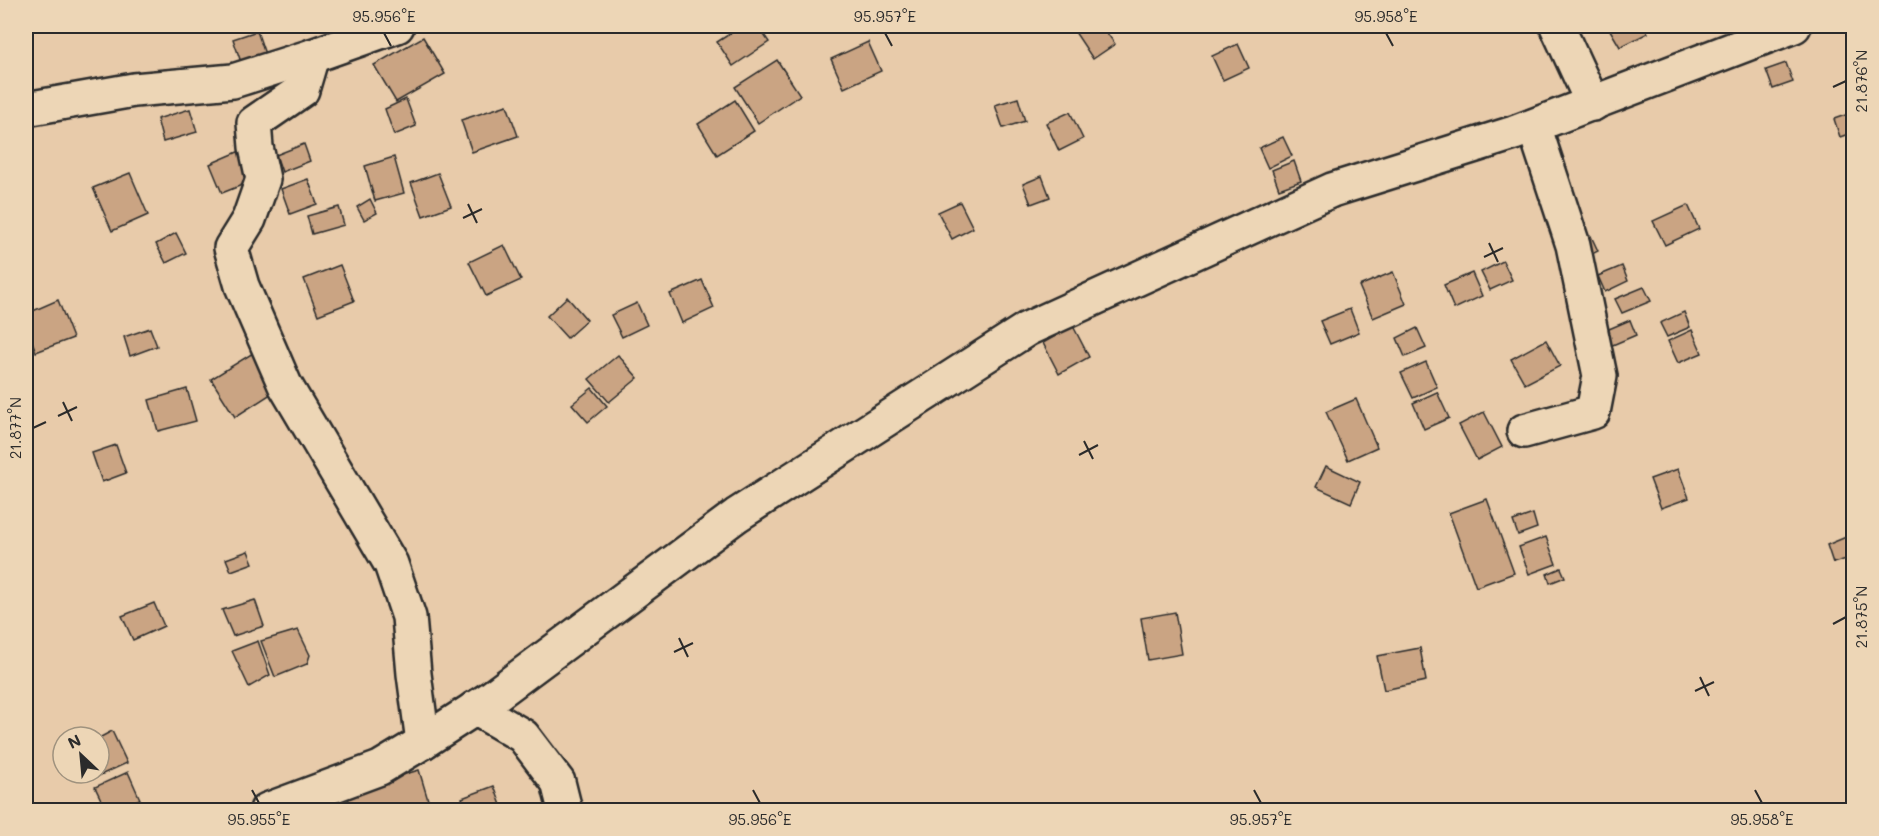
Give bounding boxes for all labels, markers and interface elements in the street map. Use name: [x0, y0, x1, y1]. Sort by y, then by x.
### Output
text: 95.956°E: [352, 6, 416, 26]
text: 95.957°E: [854, 6, 917, 26]
text: 95.958°E: [1354, 6, 1418, 26]
text: 21.876°N: [1851, 50, 1871, 112]
text: 21.877°N: [5, 397, 25, 459]
text: 21.875°N: [1851, 586, 1871, 648]
north arrow: [51, 725, 111, 785]
text: N: [64, 729, 84, 753]
text: 95.955°E: [228, 809, 291, 829]
text: 95.956°E: [728, 809, 792, 829]
text: 95.957°E: [1230, 809, 1293, 829]
text: 95.958°E: [1730, 809, 1794, 829]

